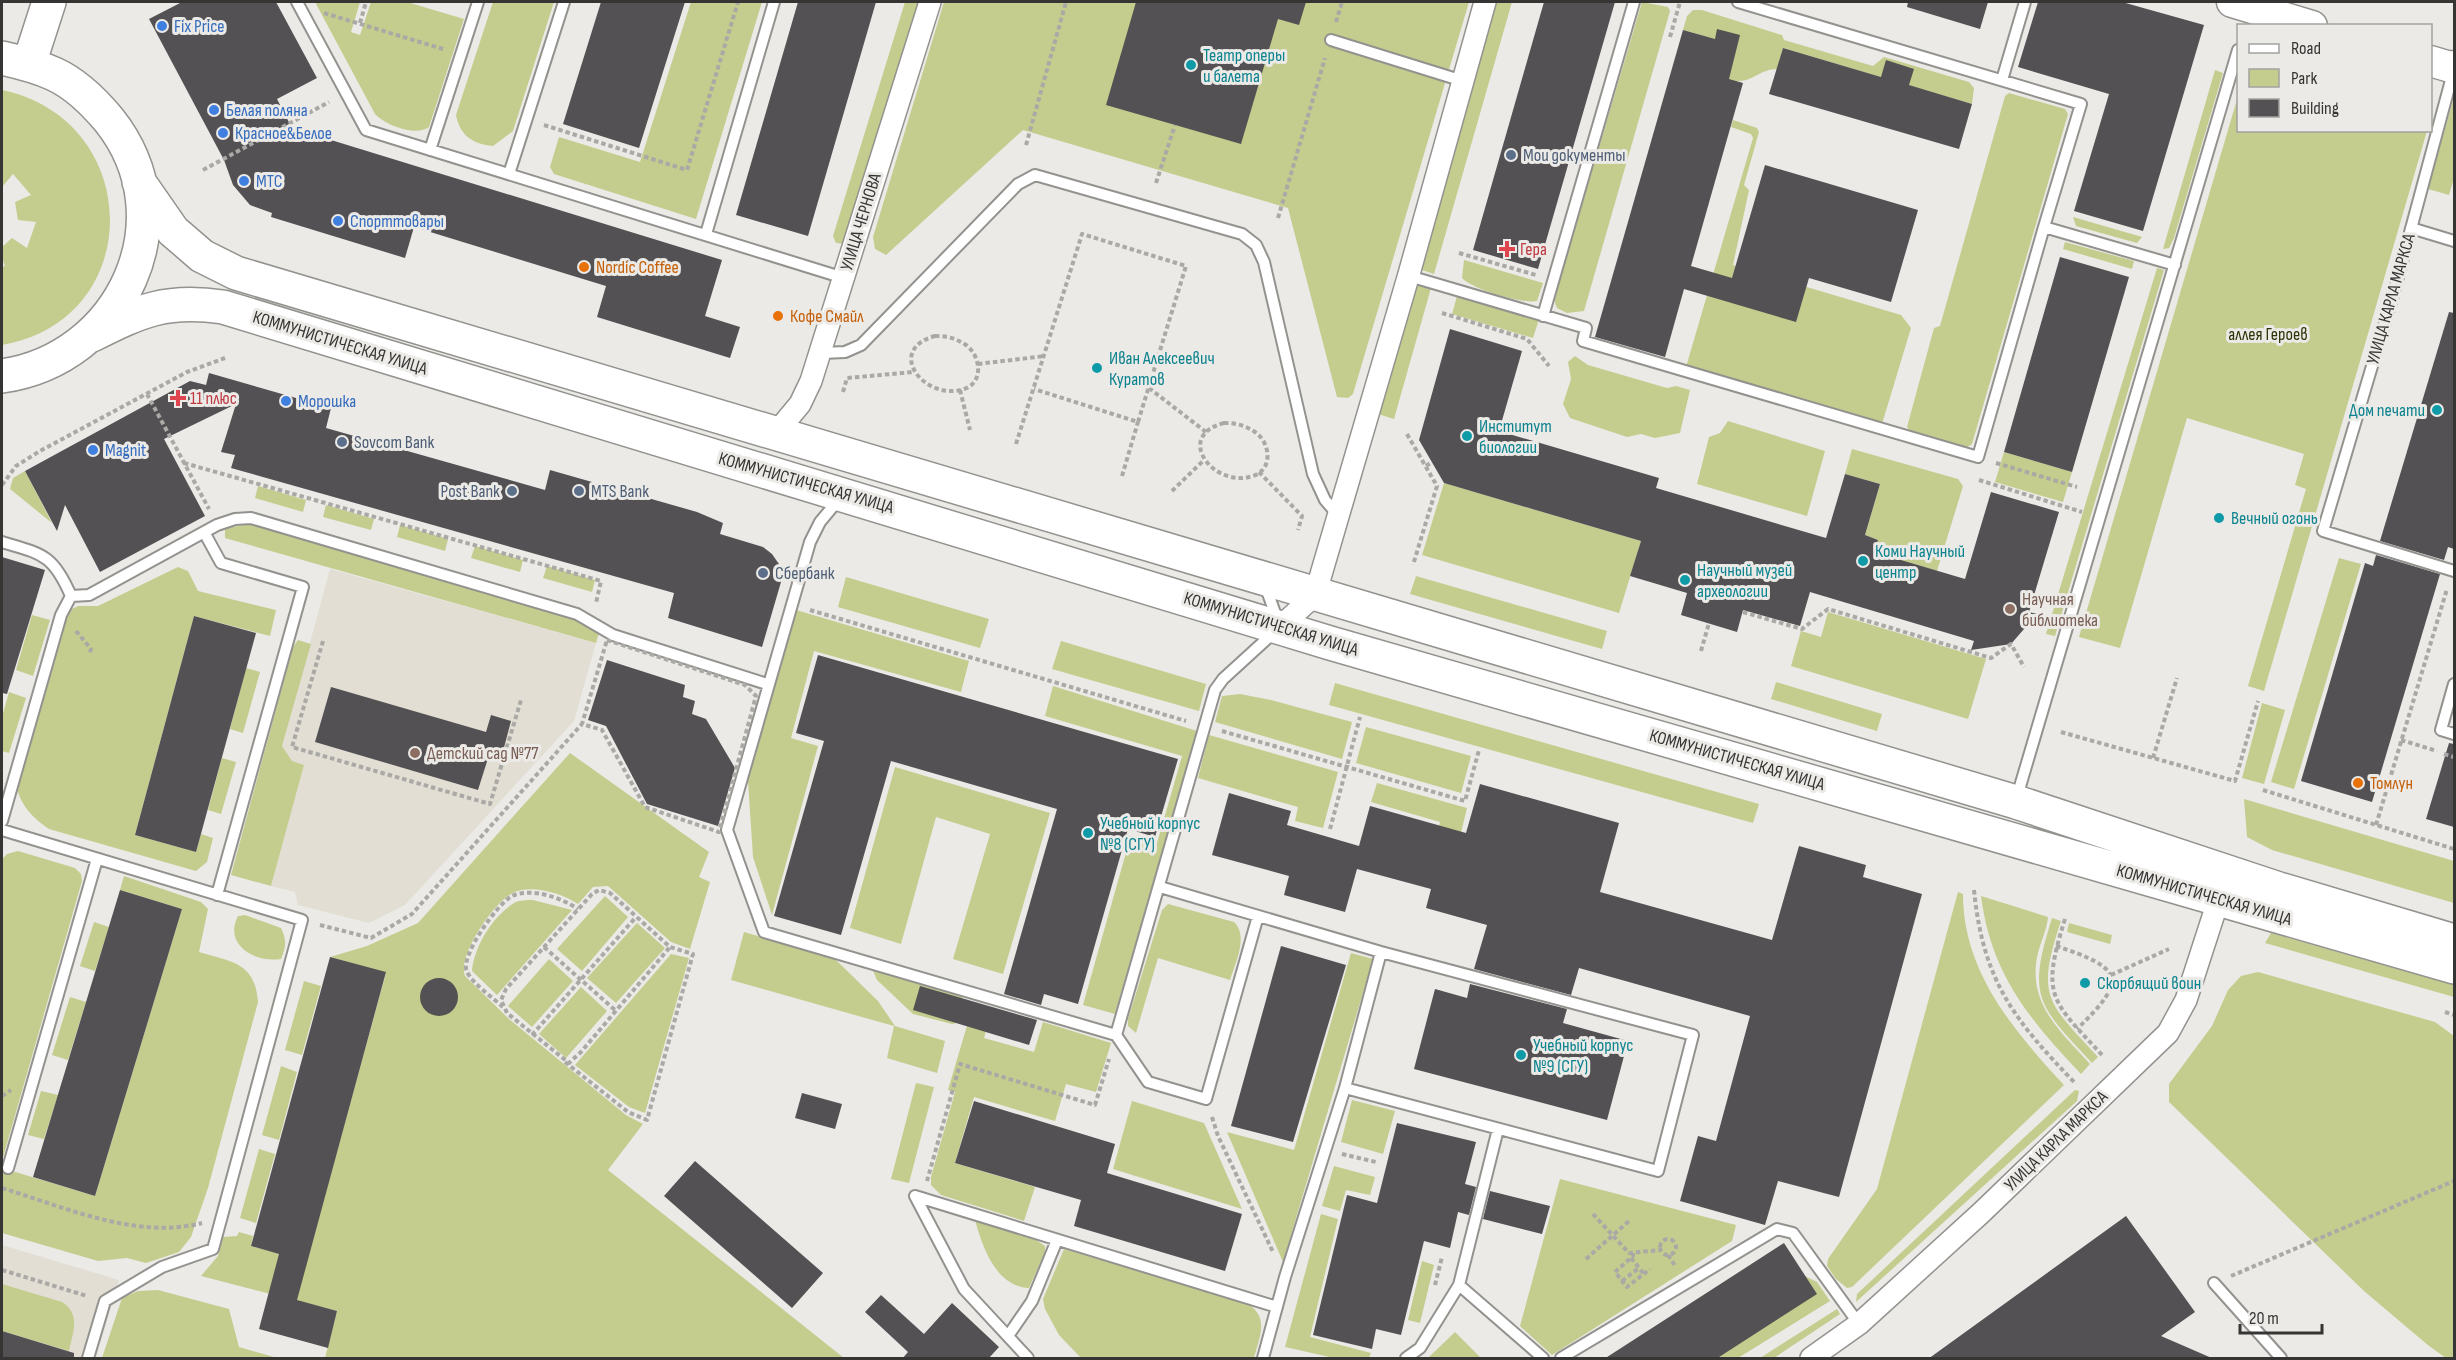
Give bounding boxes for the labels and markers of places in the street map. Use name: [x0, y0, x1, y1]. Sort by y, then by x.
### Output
place label: Fix Price: [174, 16, 225, 37]
marker: Fix Price: [155, 19, 169, 33]
place label: Театр оперы и балета: [1203, 45, 1285, 87]
marker: Театр оперы и балета: [1184, 58, 1198, 72]
place label: Белая поляна: [226, 100, 308, 121]
marker: Белая поляна: [207, 103, 221, 117]
place label: Красное&Белое: [235, 123, 332, 144]
marker: Красное&Белое: [216, 126, 230, 140]
place label: Мои документы: [1523, 145, 1626, 166]
marker: Мои документы: [1504, 148, 1518, 162]
place label: МТС: [256, 171, 282, 192]
marker: МТС: [237, 174, 251, 188]
place label: Спорттовары: [350, 211, 444, 232]
marker: Спорттовары: [331, 214, 345, 228]
place label: Гера: [1520, 239, 1547, 260]
marker: Гера: [1498, 240, 1516, 258]
place label: Nordic Coffee: [596, 257, 679, 278]
marker: Nordic Coffee: [577, 260, 591, 274]
place label: Кофе Смайл: [790, 306, 864, 327]
marker: Кофе Смайл: [771, 309, 785, 323]
place label: Иван Алексеевич Куратов: [1109, 348, 1215, 390]
marker: Иван Алексеевич Куратов: [1090, 361, 1104, 375]
place label: 11 плюс: [190, 388, 237, 409]
marker: 11 плюс: [171, 391, 185, 405]
place label: Морошка: [298, 391, 356, 412]
marker: Морошка: [279, 394, 293, 408]
place label: Дом печати: [2349, 400, 2425, 421]
marker: Дом печати: [2430, 403, 2444, 417]
place label: Институт биологии: [1479, 416, 1552, 458]
marker: Институт биологии: [1460, 429, 1474, 443]
place label: Sovcom Bank: [354, 432, 435, 453]
marker: Sovcom Bank: [335, 435, 349, 449]
place label: Magnit: [105, 440, 147, 461]
marker: Magnit: [86, 443, 100, 457]
place label: Post Bank: [441, 481, 500, 502]
place label: MTS Bank: [591, 481, 649, 502]
marker: Post Bank: [505, 484, 519, 498]
marker: MTS Bank: [572, 484, 586, 498]
place label: Вечный огонь: [2231, 508, 2318, 529]
marker: Вечный огонь: [2212, 511, 2226, 525]
place label: Коми Научный центр: [1875, 541, 1965, 583]
marker: Коми Научный центр: [1856, 554, 1870, 568]
place label: Научный музей археологии: [1697, 560, 1792, 602]
place label: Сбербанк: [775, 563, 835, 584]
marker: Сбербанк: [756, 566, 770, 580]
marker: Научный музей археологии: [1678, 573, 1692, 587]
place label: Научная библиотека: [2022, 589, 2098, 631]
marker: Научная библиотека: [2003, 602, 2017, 616]
place label: Детский сад №77: [427, 743, 539, 764]
marker: Детский сад №77: [408, 746, 422, 760]
place label: Томлун: [2370, 773, 2413, 794]
marker: Томлун: [2351, 776, 2365, 790]
place label: Учебный корпус №8 (СГУ): [1100, 813, 1200, 855]
marker: Учебный корпус №8 (СГУ): [1081, 826, 1095, 840]
place label: Скорбящий воин: [2097, 973, 2201, 994]
marker: Скорбящий воин: [2078, 976, 2092, 990]
place label: Учебный корпус №9 (СГУ): [1533, 1035, 1633, 1077]
marker: Учебный корпус №9 (СГУ): [1514, 1048, 1528, 1062]

